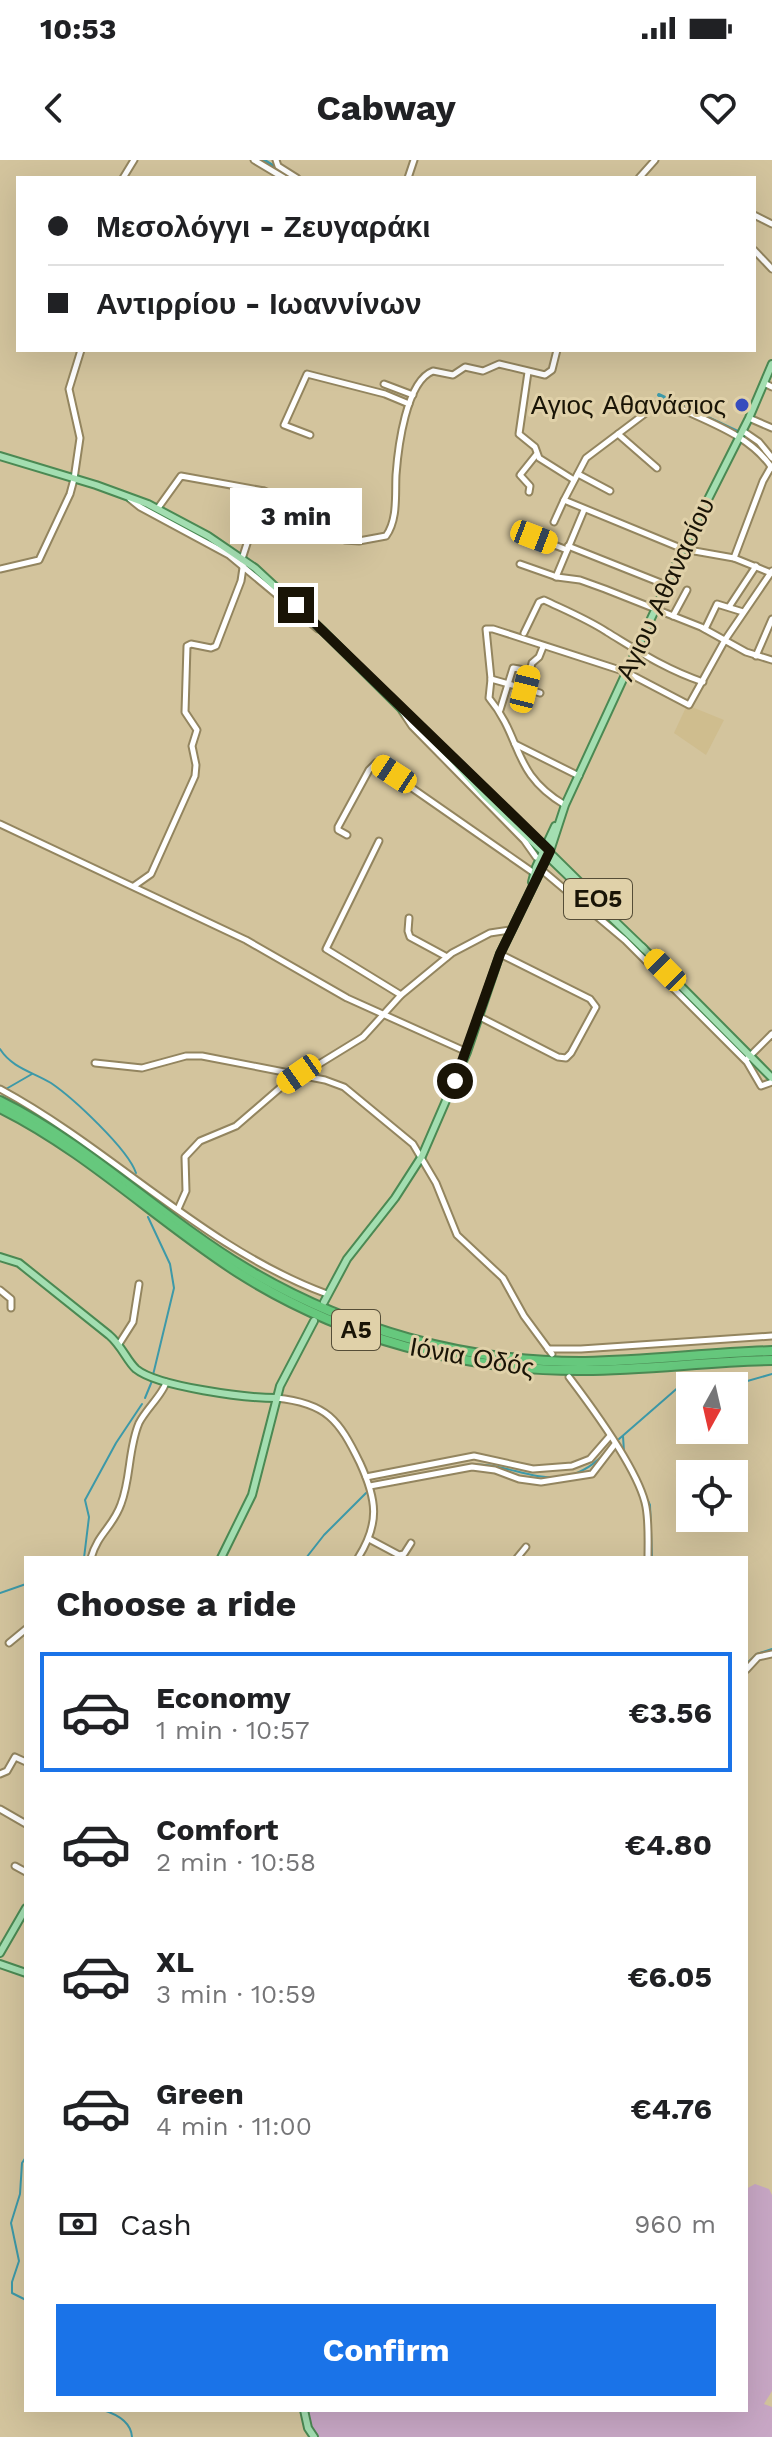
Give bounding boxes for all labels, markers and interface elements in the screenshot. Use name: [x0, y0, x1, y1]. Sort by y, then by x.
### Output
text: 10:53: [40, 11, 117, 46]
icon: back: [32, 86, 76, 130]
icon: heart: [696, 86, 740, 130]
text: Cabway: [316, 87, 456, 129]
text: Μεσολόγγι - Ζευγαράκι: [96, 209, 431, 244]
text: Αντιρρίου - Ιωαννίνων: [96, 286, 422, 321]
place label: Αγιος Αθανάσιος: [531, 390, 726, 420]
marker: Αγιος Αθανάσιος: [733, 396, 751, 414]
callout: 3 min: [230, 489, 362, 545]
street label: Αγιου Αθανασίου: [609, 493, 721, 685]
text: 3 min: [260, 501, 332, 531]
car: [507, 517, 561, 557]
route end: [278, 587, 314, 623]
car: [508, 663, 542, 715]
car: [367, 751, 421, 797]
road number: ΕΟ5: [564, 879, 632, 919]
car: [640, 945, 690, 995]
car: [272, 1050, 326, 1098]
route start: [437, 1063, 473, 1099]
road number: Α5: [332, 1310, 380, 1350]
street label: Ιόνια Οδός: [407, 1331, 537, 1383]
north arrow: [676, 1372, 748, 1444]
map controls: [676, 1372, 748, 1532]
button: locate: [676, 1460, 748, 1532]
text: Choose a ride: [56, 1583, 296, 1625]
icon: car: [60, 1676, 132, 1748]
text: Economy: [156, 1680, 291, 1715]
text: €3.56: [628, 1695, 712, 1730]
text: 1 min · 10:57: [156, 1715, 310, 1745]
icon: car: [60, 1808, 132, 1880]
text: Comfort: [156, 1812, 278, 1847]
text: €4.80: [625, 1827, 712, 1862]
text: 2 min · 10:58: [156, 1847, 316, 1877]
icon: car: [60, 1940, 132, 2012]
text: XL: [156, 1944, 194, 1979]
text: €6.05: [627, 1959, 712, 1994]
text: 3 min · 10:59: [156, 1979, 316, 2009]
icon: car: [60, 2072, 132, 2144]
text: Green: [156, 2076, 244, 2111]
text: €4.76: [630, 2091, 712, 2126]
text: 4 min · 11:00: [156, 2111, 312, 2141]
icon: cash: [56, 2202, 100, 2246]
text: Cash: [120, 2207, 192, 2242]
text: 960 m: [634, 2209, 716, 2239]
button: Confirm: [56, 2304, 716, 2396]

